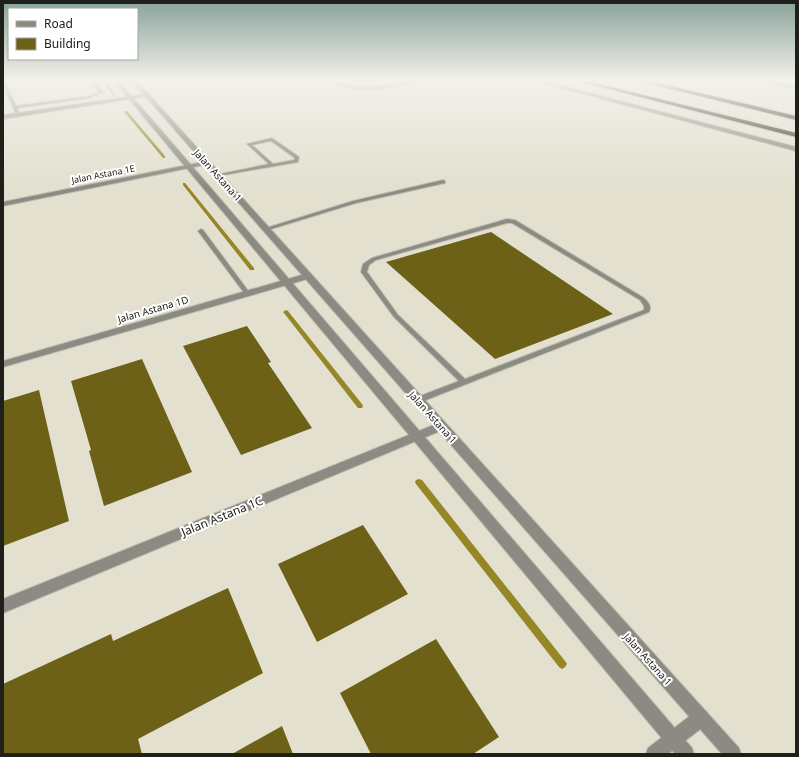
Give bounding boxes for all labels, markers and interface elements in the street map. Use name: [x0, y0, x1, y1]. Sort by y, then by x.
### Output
legend: [8, 8, 138, 60]
text: Road: [44, 15, 73, 32]
text: Building: [44, 35, 91, 52]
street label: Jalan Astana 1: [190, 145, 245, 204]
street label: Jalan Astana 1E: [69, 161, 136, 187]
street label: Jalan Astana 1D: [115, 292, 190, 326]
street label: Jalan Astana 1: [405, 387, 460, 446]
street label: Jalan Astana 1C: [178, 492, 266, 540]
street label: Jalan Astana 1: [620, 629, 675, 688]

